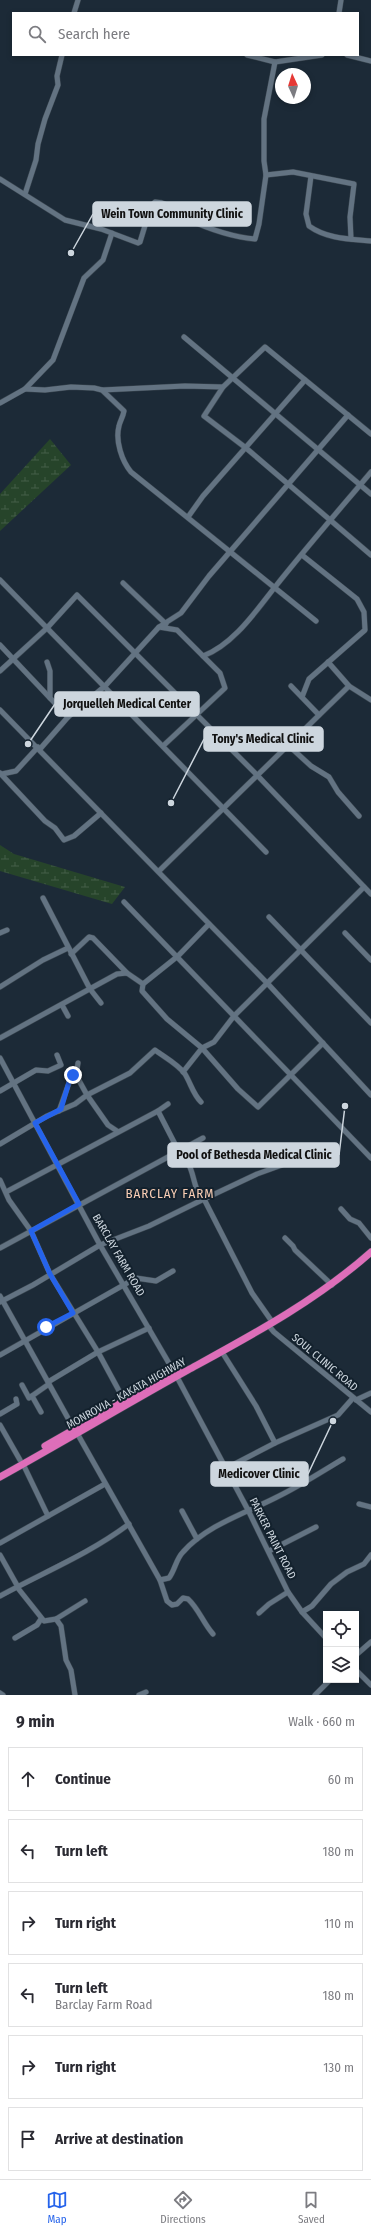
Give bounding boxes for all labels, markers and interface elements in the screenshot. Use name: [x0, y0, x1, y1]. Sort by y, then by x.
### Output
search box: [12, 12, 359, 56]
icon: search: [26, 23, 48, 45]
text: Search here: [58, 25, 130, 43]
north arrow: [275, 68, 311, 104]
callout: Wein Town Community Clinic: [93, 202, 251, 226]
text: Wein Town Community Clinic: [101, 207, 244, 221]
callout: Jorquelleh Medical Center: [55, 692, 199, 716]
text: Jorquelleh Medical Center: [62, 697, 192, 711]
callout: Tony's Medical Clinic: [204, 727, 323, 751]
text: Tony's Medical Clinic: [212, 732, 315, 746]
route end: [64, 1066, 82, 1084]
callout: Pool of Bethesda Medical Clinic: [168, 1143, 339, 1167]
text: Pool of Bethesda Medical Clinic: [176, 1148, 333, 1162]
district label: BARCLAY FARM: [125, 1186, 215, 1201]
street label: BARCLAY FARM ROAD: [90, 1212, 147, 1299]
route start: [37, 1318, 55, 1336]
street label: SOUL CLINIC ROAD: [289, 1331, 360, 1394]
street label: MONROVIA - KAKATA HIGHWAY: [64, 1355, 189, 1432]
callout: Medicover Clinic: [211, 1462, 308, 1486]
text: Medicover Clinic: [218, 1467, 300, 1481]
street label: PARKER PAINT ROAD: [246, 1495, 299, 1581]
map controls: [323, 1611, 359, 1683]
button: locate: [323, 1611, 359, 1647]
button: layers: [323, 1647, 359, 1683]
text: 9 min: [16, 1711, 55, 1732]
text: Walk · 660 m: [288, 1714, 355, 1729]
icon: ahead: [17, 1768, 39, 1790]
text: Continue: [55, 1770, 111, 1788]
text: 60 m: [328, 1772, 354, 1787]
icon: left: [17, 1840, 39, 1862]
text: Turn left: [55, 1842, 108, 1860]
text: 180 m: [323, 1844, 354, 1859]
icon: right: [17, 1912, 39, 1934]
text: Turn right: [55, 1914, 116, 1932]
text: 110 m: [324, 1916, 354, 1931]
text: Turn left: [55, 1979, 108, 1997]
icon: left: [17, 1984, 39, 2006]
text: 180 m: [323, 1988, 354, 2003]
text: Barclay Farm Road: [55, 1997, 152, 2012]
icon: right: [17, 2056, 39, 2078]
text: Turn right: [55, 2058, 116, 2076]
text: 130 m: [323, 2060, 354, 2075]
icon: arrive: [17, 2128, 39, 2150]
text: Arrive at destination: [55, 2130, 183, 2148]
tab: Map: [46, 2189, 68, 2226]
tab: Directions: [160, 2189, 206, 2226]
tab: Saved: [298, 2189, 325, 2226]

